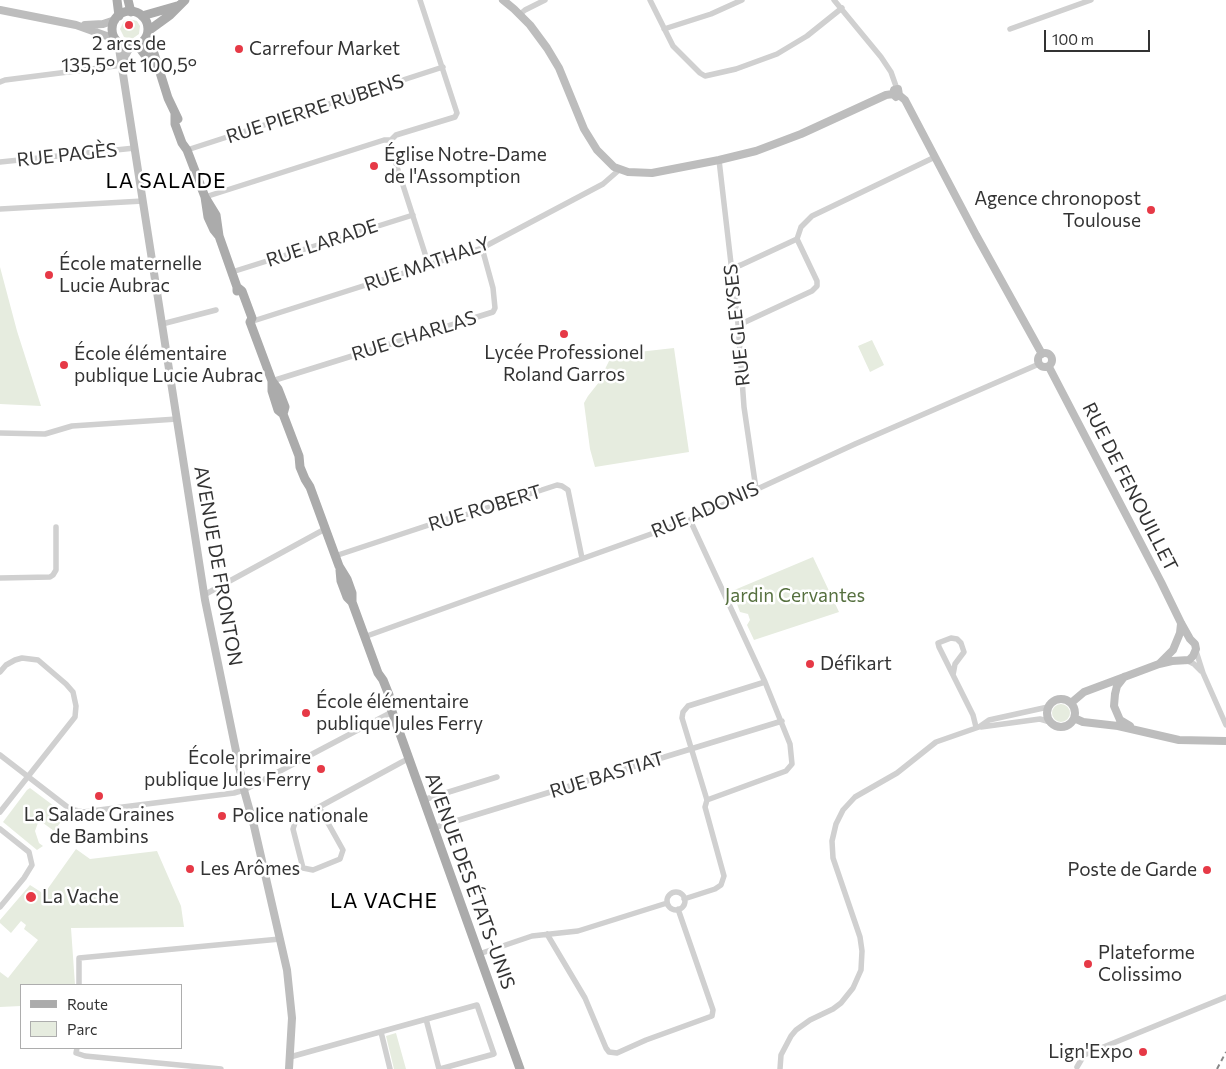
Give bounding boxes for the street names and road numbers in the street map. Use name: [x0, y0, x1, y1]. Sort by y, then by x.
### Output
street label: RUE PIERRE RUBENS: [223, 70, 407, 148]
street label: RUE PAGÈS: [16, 138, 118, 172]
street label: RUE LARADE: [263, 214, 381, 272]
street label: RUE MATHALY: [361, 232, 493, 296]
street label: RUE GLEYSES: [719, 263, 755, 387]
street label: RUE CHARLAS: [349, 306, 479, 366]
street label: RUE DE FENOUILLET: [1078, 399, 1182, 575]
street label: AVENUE DE FRONTON: [189, 464, 247, 668]
street label: RUE ADONIS: [648, 477, 762, 543]
street label: RUE ROBERT: [426, 480, 544, 536]
street label: RUE BASTIAT: [547, 747, 667, 803]
street label: AVENUE DES ÉTATS-UNIS: [420, 770, 520, 992]

